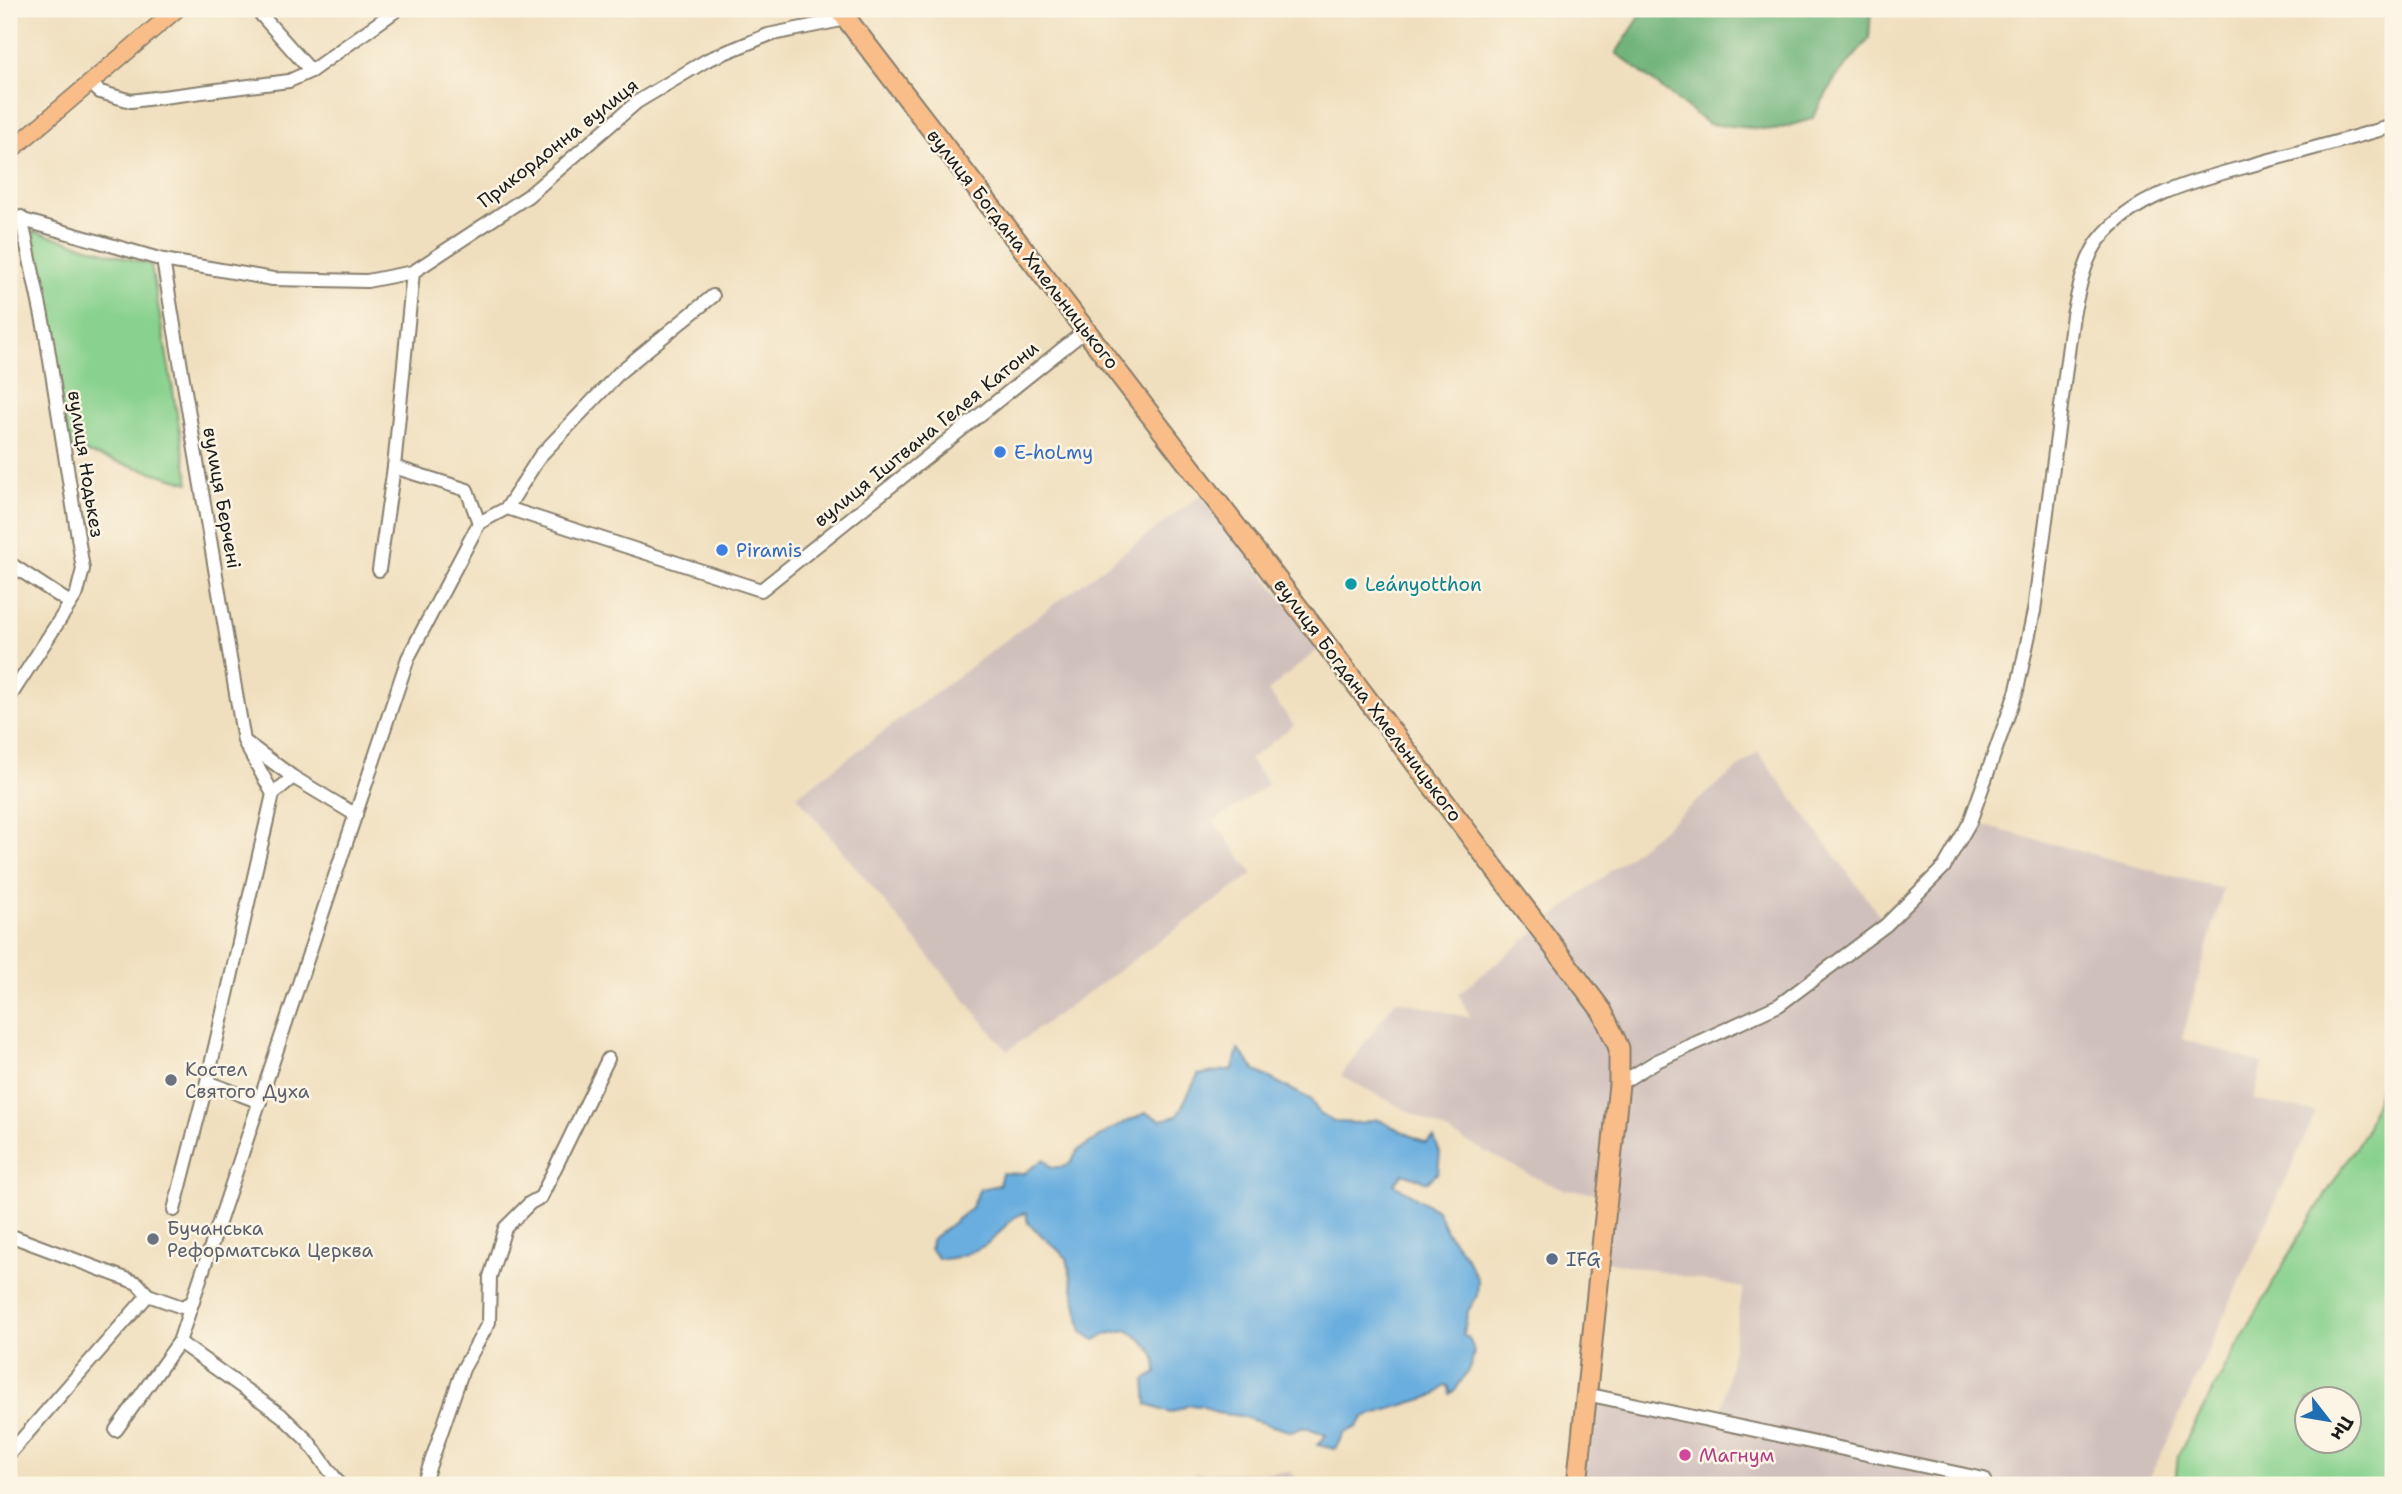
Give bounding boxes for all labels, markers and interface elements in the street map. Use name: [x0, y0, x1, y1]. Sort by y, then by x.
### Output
street label: Прикордонна вулиця: [473, 73, 643, 213]
street label: вулиця Богдана Хмельницького: [921, 124, 1125, 374]
street label: вулиця Іштвана Гелея Катони: [808, 335, 1044, 533]
street label: вулиця Нодькез: [62, 389, 110, 539]
street label: вулиця Берчені: [197, 425, 247, 571]
place label: E-hoLmy: [1014, 440, 1093, 465]
marker: E-hoLmy: [992, 444, 1008, 460]
place label: Piramis: [736, 538, 802, 563]
marker: Piramis: [714, 542, 730, 558]
place label: Leányotthon: [1365, 572, 1482, 597]
street label: вулиця Богдана Хмельницького: [1268, 573, 1468, 827]
marker: Leányotthon: [1343, 576, 1359, 592]
place label: Костел Святого Духа: [185, 1057, 310, 1104]
marker: Костел Святого Духа: [163, 1072, 179, 1088]
place label: Бучанська Реформатська Церква: [167, 1216, 374, 1263]
marker: Бучанська Реформатська Церква: [145, 1231, 161, 1247]
place label: IFG: [1566, 1247, 1601, 1272]
marker: IFG: [1544, 1251, 1560, 1267]
north arrow: [2294, 1386, 2364, 1456]
text: Пн: [2325, 1411, 2359, 1446]
place label: Магнум: [1699, 1443, 1775, 1468]
marker: Магнум: [1677, 1447, 1693, 1463]

